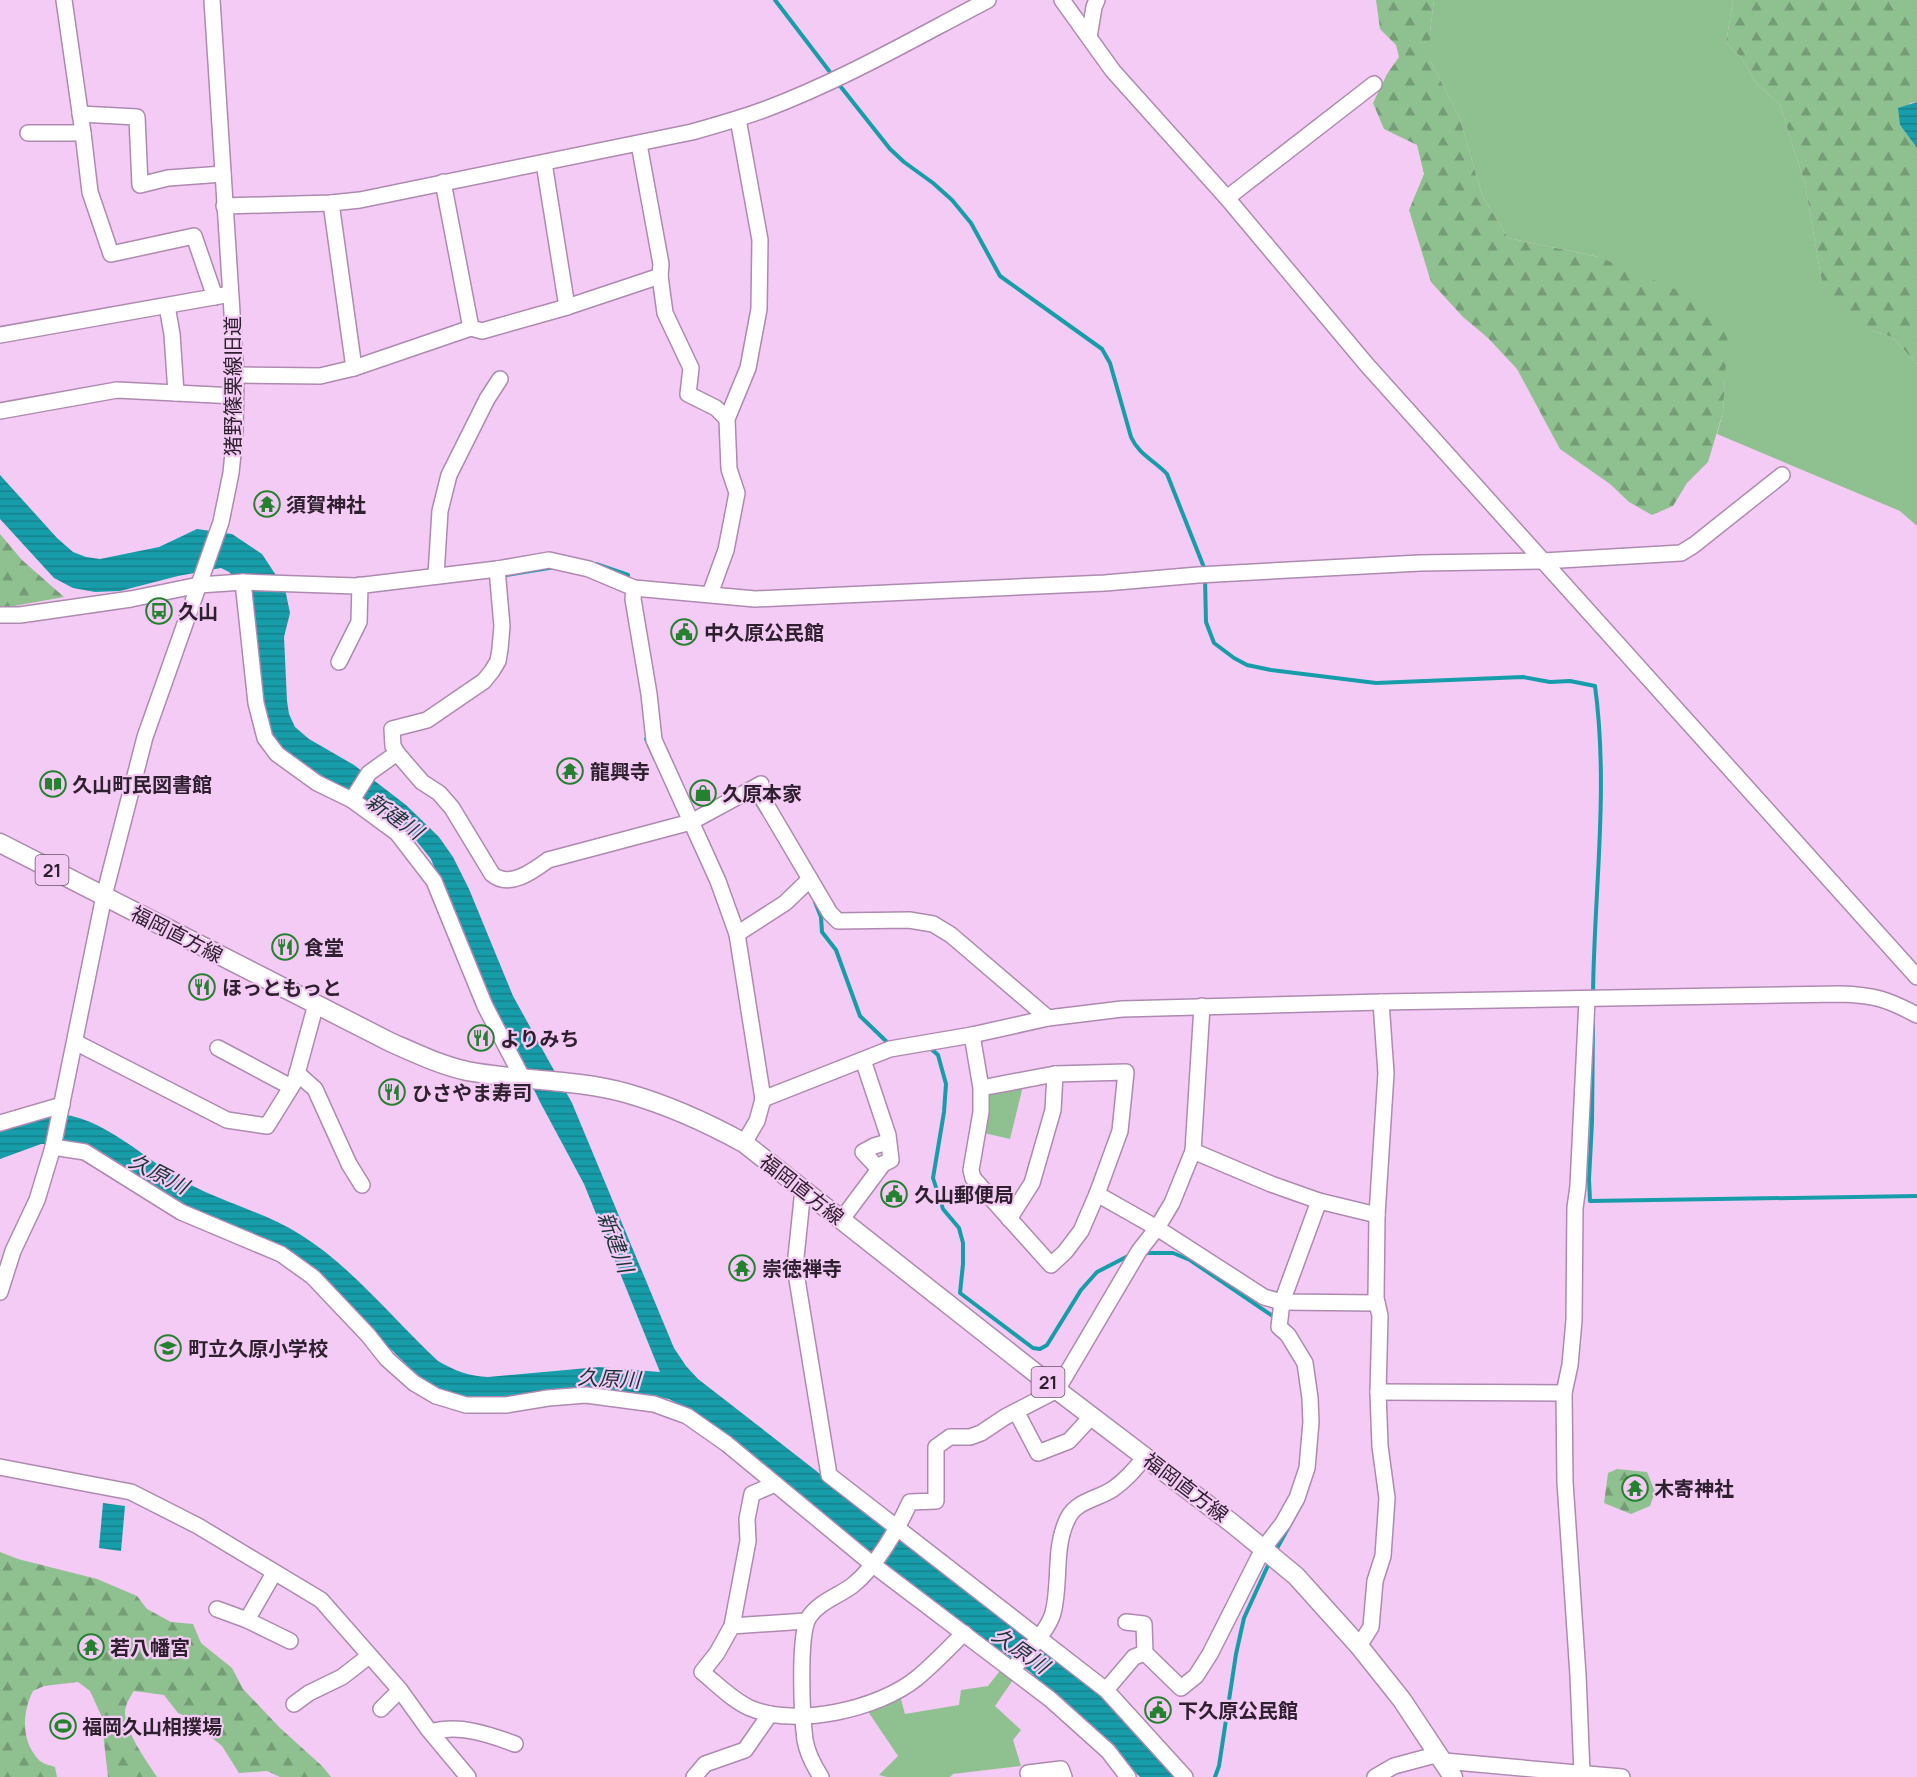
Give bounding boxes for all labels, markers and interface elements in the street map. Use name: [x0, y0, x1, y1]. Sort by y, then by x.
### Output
street label: 猪野篠栗線旧道: [219, 316, 246, 456]
temple icon: 須賀神社: [252, 489, 282, 519]
place label: 須賀神社: [286, 491, 366, 518]
bus stop icon: 久山: [144, 596, 174, 626]
place label: 久山: [178, 598, 218, 625]
public building icon: 中久原公民館: [669, 617, 699, 647]
place label: 中久原公民館: [704, 619, 824, 646]
temple icon: 龍興寺: [555, 756, 585, 786]
place label: 龍興寺: [590, 758, 650, 785]
library icon: 久山町民図書館: [38, 769, 68, 799]
place label: 久山町民図書館: [72, 771, 212, 798]
shop icon: 久原本家: [688, 778, 718, 808]
place label: 久原本家: [722, 780, 802, 807]
water label: 新建川: [361, 786, 430, 847]
road number: 21: [36, 855, 68, 885]
street label: 福岡直方線: [126, 899, 228, 969]
restaurant icon: 食堂: [270, 932, 300, 962]
place label: 食堂: [304, 934, 344, 961]
restaurant icon: ほっともっと: [187, 972, 217, 1002]
place label: ほっともっと: [222, 974, 342, 1001]
restaurant icon: よりみち: [466, 1023, 496, 1053]
place label: よりみち: [500, 1025, 580, 1052]
restaurant icon: ひさやま寿司: [377, 1077, 407, 1107]
place label: ひさやま寿司: [412, 1079, 532, 1106]
water label: 久原川: [125, 1146, 195, 1201]
street label: 福岡直方線: [754, 1148, 850, 1230]
public building icon: 久山郵便局: [879, 1179, 909, 1209]
place label: 久山郵便局: [914, 1181, 1014, 1208]
water label: 新建川: [592, 1208, 641, 1278]
temple icon: 崇徳禅寺: [727, 1253, 757, 1283]
place label: 崇徳禅寺: [762, 1255, 842, 1282]
school or university icon: 町立久原小学校: [153, 1333, 183, 1363]
place label: 町立久原小学校: [188, 1335, 328, 1362]
water label: 久原川: [577, 1362, 643, 1394]
road number: 21: [1032, 1367, 1064, 1397]
street label: 福岡直方線: [1138, 1446, 1234, 1528]
temple icon: 木寄神社: [1620, 1473, 1650, 1503]
place label: 木寄神社: [1654, 1475, 1734, 1502]
water label: 久原川: [987, 1620, 1056, 1681]
temple icon: 若八幡宮: [76, 1632, 106, 1662]
place label: 若八幡宮: [110, 1634, 190, 1661]
public building icon: 下久原公民館: [1143, 1695, 1173, 1725]
place label: 下久原公民館: [1178, 1697, 1298, 1724]
sports icon: 福岡久山相撲場: [48, 1711, 78, 1741]
place label: 福岡久山相撲場: [82, 1713, 222, 1740]

